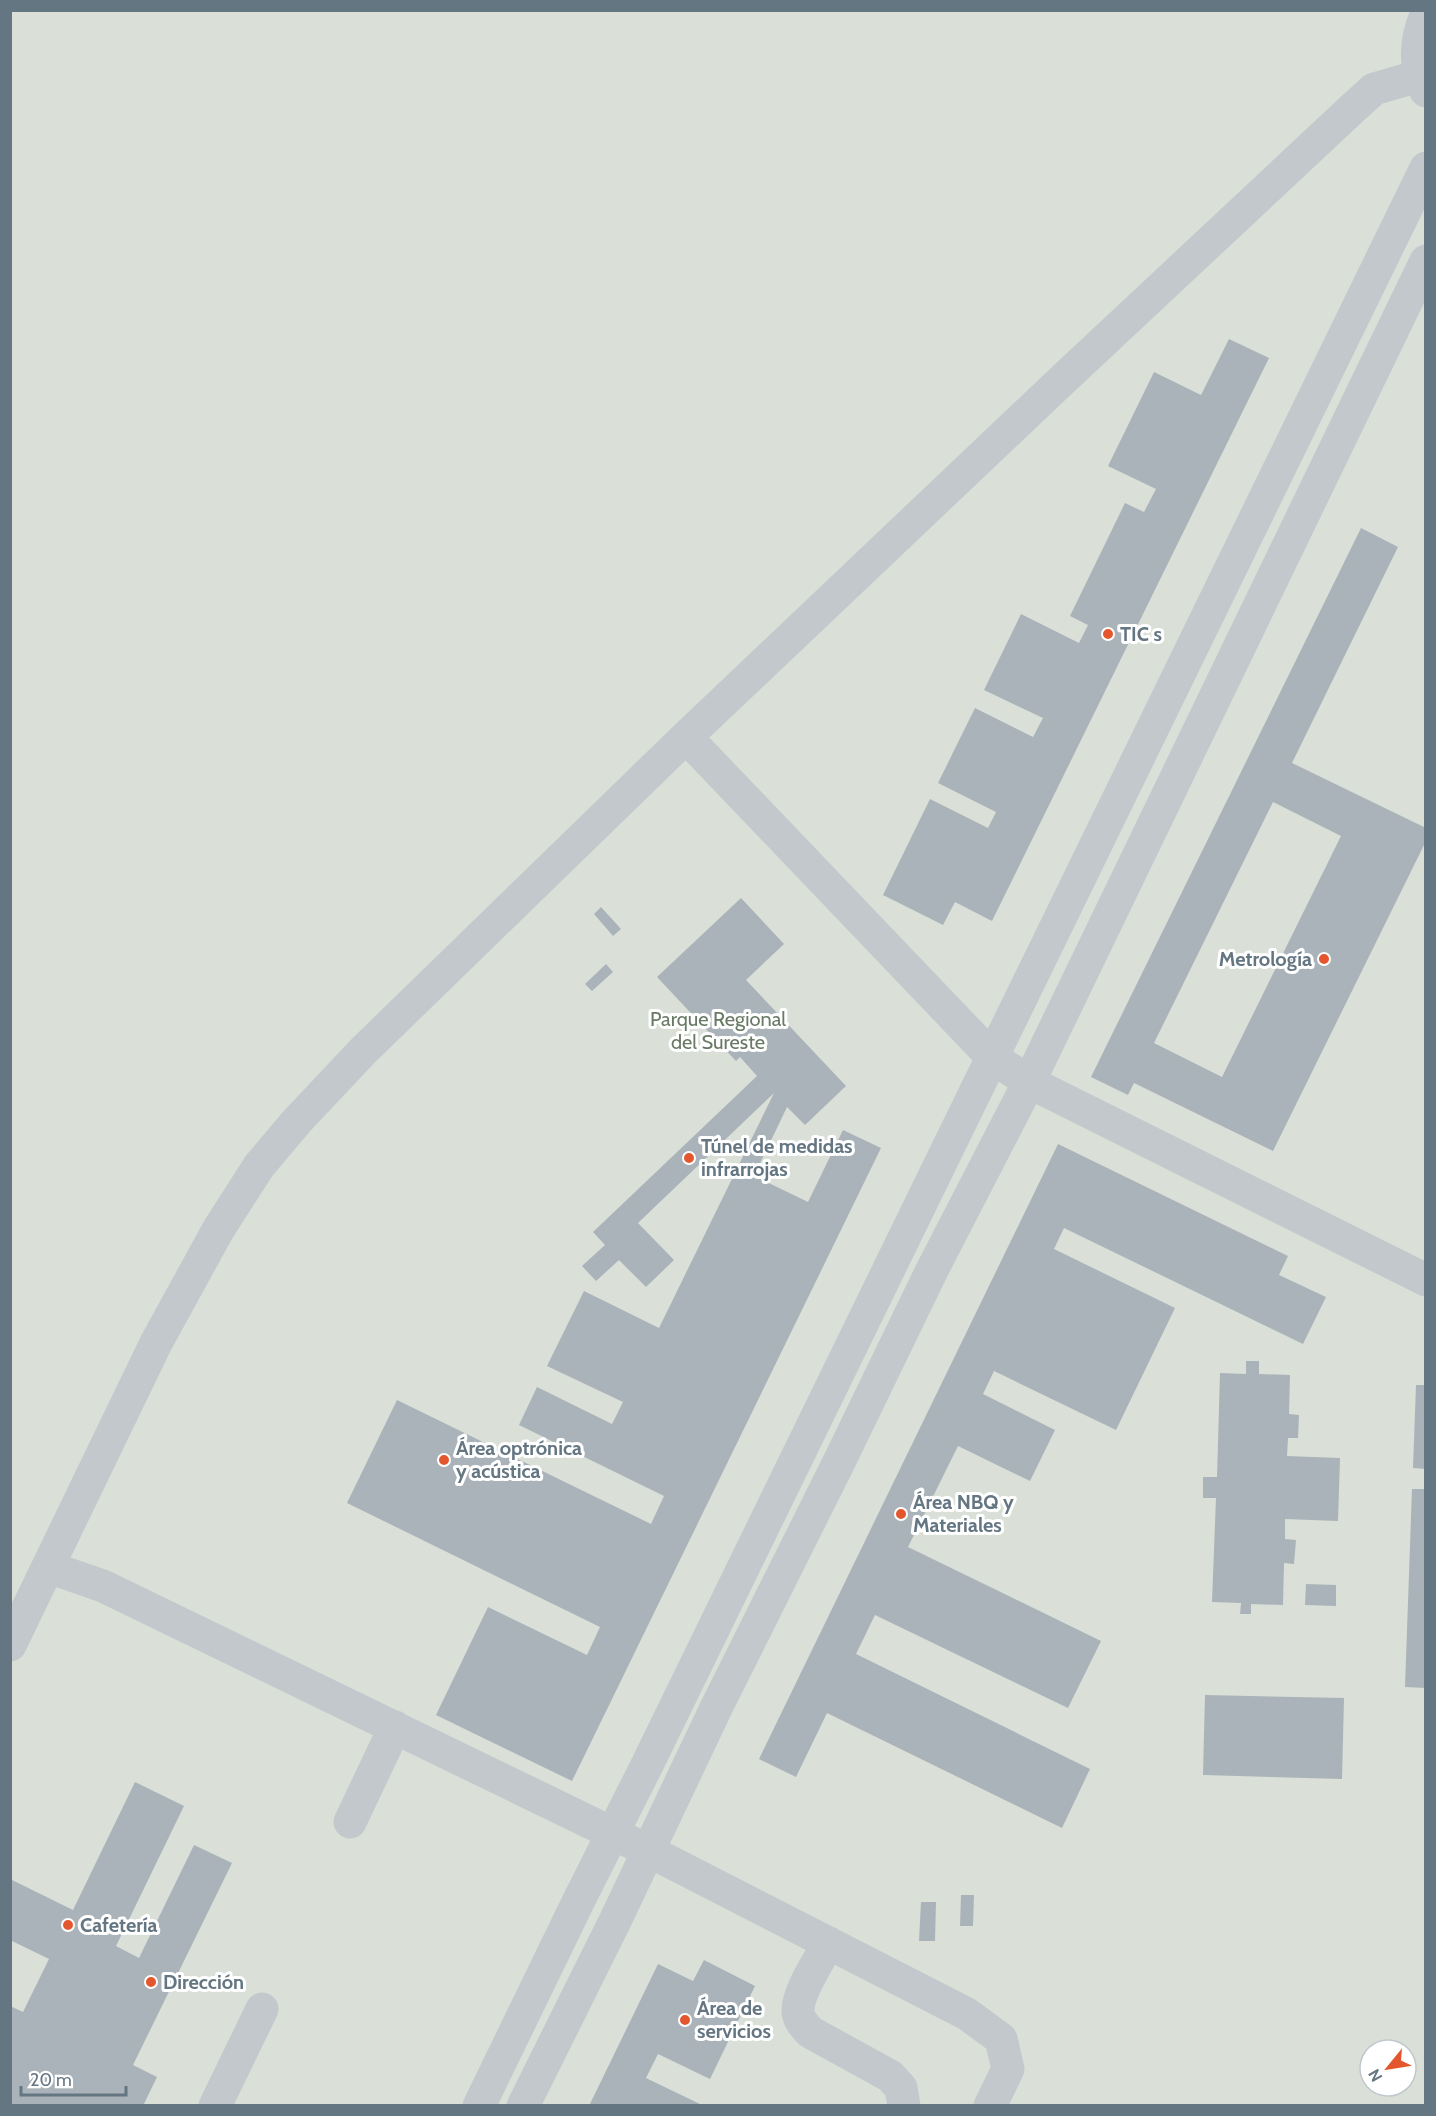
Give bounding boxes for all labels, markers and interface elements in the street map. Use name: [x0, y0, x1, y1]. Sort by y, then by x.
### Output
place label: TIC s: [1120, 622, 1162, 646]
marker: TIC s: [1101, 627, 1115, 641]
place label: Metrología: [1219, 947, 1312, 971]
marker: Metrología: [1317, 952, 1331, 966]
park label: Parque Regional del Sureste: [650, 1007, 786, 1054]
place label: Túnel de medidas infrarrojas: [701, 1134, 853, 1181]
marker: Túnel de medidas infrarrojas: [682, 1151, 696, 1165]
place label: Área optrónica y acústica: [456, 1436, 582, 1483]
marker: Área optrónica y acústica: [437, 1453, 451, 1467]
place label: Área NBQ y Materiales: [913, 1490, 1014, 1537]
marker: Área NBQ y Materiales: [894, 1507, 908, 1521]
place label: Cafetería: [80, 1913, 158, 1937]
marker: Cafetería: [61, 1918, 75, 1932]
place label: Dirección: [163, 1970, 244, 1994]
marker: Dirección: [144, 1975, 158, 1989]
place label: Área de servicios: [697, 1996, 771, 2043]
marker: Área de servicios: [678, 2013, 692, 2027]
north arrow: [1358, 2038, 1418, 2098]
scale bar: [21, 2059, 126, 2097]
text: N: [1364, 2066, 1386, 2085]
text: 20 m: [30, 2069, 72, 2091]

